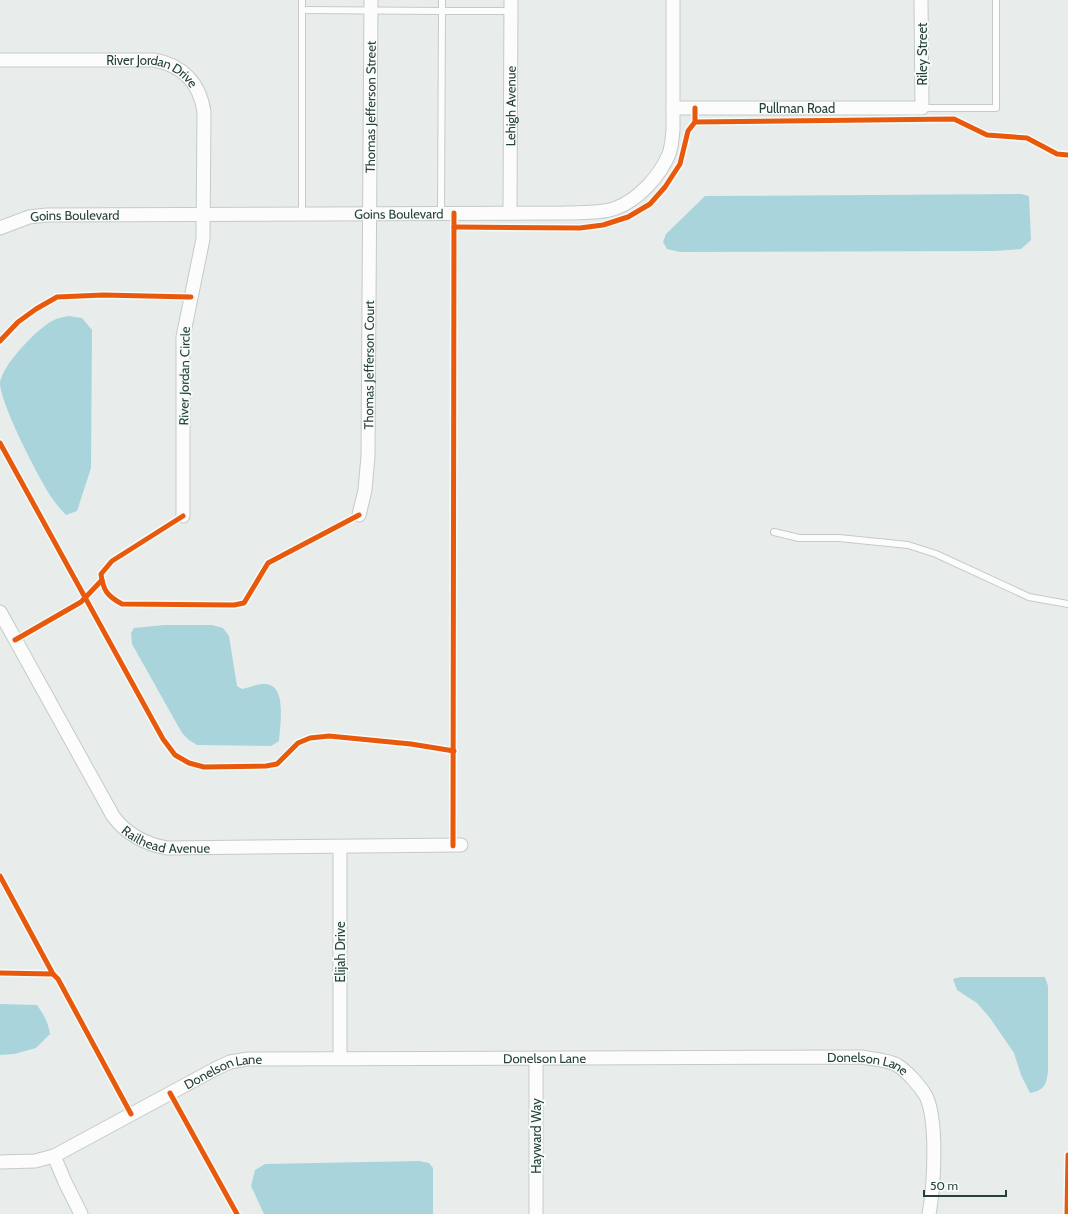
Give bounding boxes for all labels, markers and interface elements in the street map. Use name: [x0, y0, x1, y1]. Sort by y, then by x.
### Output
street label: Riley Street: [914, 22, 930, 86]
street label: Thomas Jefferson Street: [362, 40, 379, 173]
street label: River Jordan Drive: [106, 52, 202, 91]
street label: Lehigh Avenue: [502, 65, 519, 146]
street label: Pullman Road: [759, 100, 835, 116]
street label: Goins Boulevard: [354, 205, 444, 222]
street label: Goins Boulevard: [29, 207, 120, 225]
street label: Thomas Jefferson Court: [360, 300, 377, 429]
street label: River Jordan Circle: [175, 326, 193, 426]
street label: Railhead Avenue: [119, 822, 210, 856]
street label: Elijah Drive: [332, 921, 349, 983]
street label: Donelson Lane: [827, 1049, 912, 1079]
street label: Donelson Lane: [503, 1050, 586, 1066]
street label: Donelson Lane: [181, 1051, 262, 1092]
street label: Hayward Way: [528, 1098, 544, 1174]
scale bar: [924, 1172, 1006, 1198]
text: 50 m: [930, 1178, 958, 1193]

